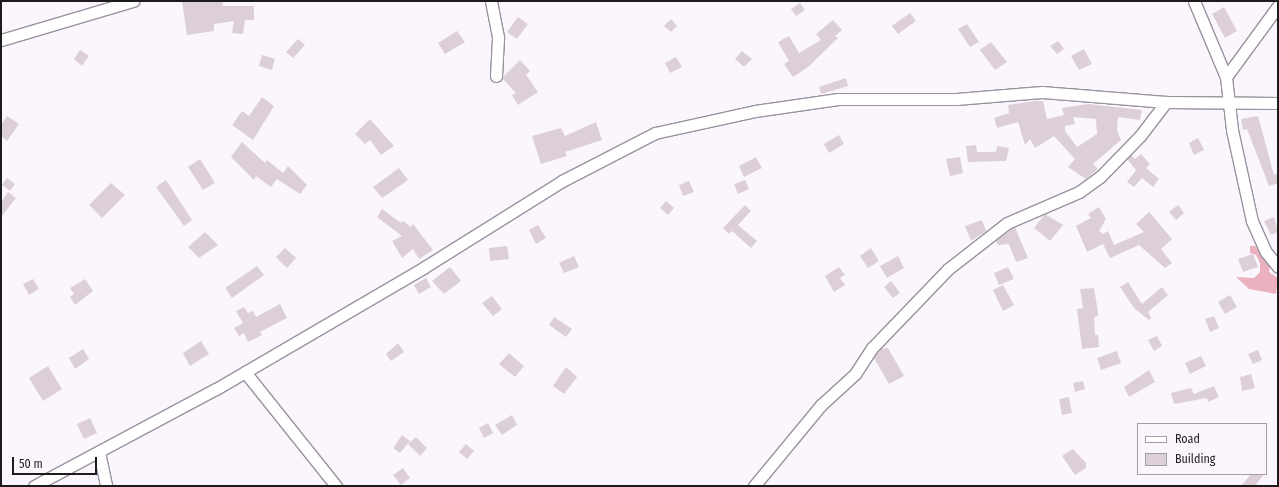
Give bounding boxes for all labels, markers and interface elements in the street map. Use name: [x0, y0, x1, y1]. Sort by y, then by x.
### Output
legend: [1137, 423, 1267, 475]
text: Road: [1175, 432, 1200, 446]
scale bar: [14, 449, 99, 475]
text: Building: [1175, 452, 1215, 466]
text: 50 m: [19, 457, 43, 471]

